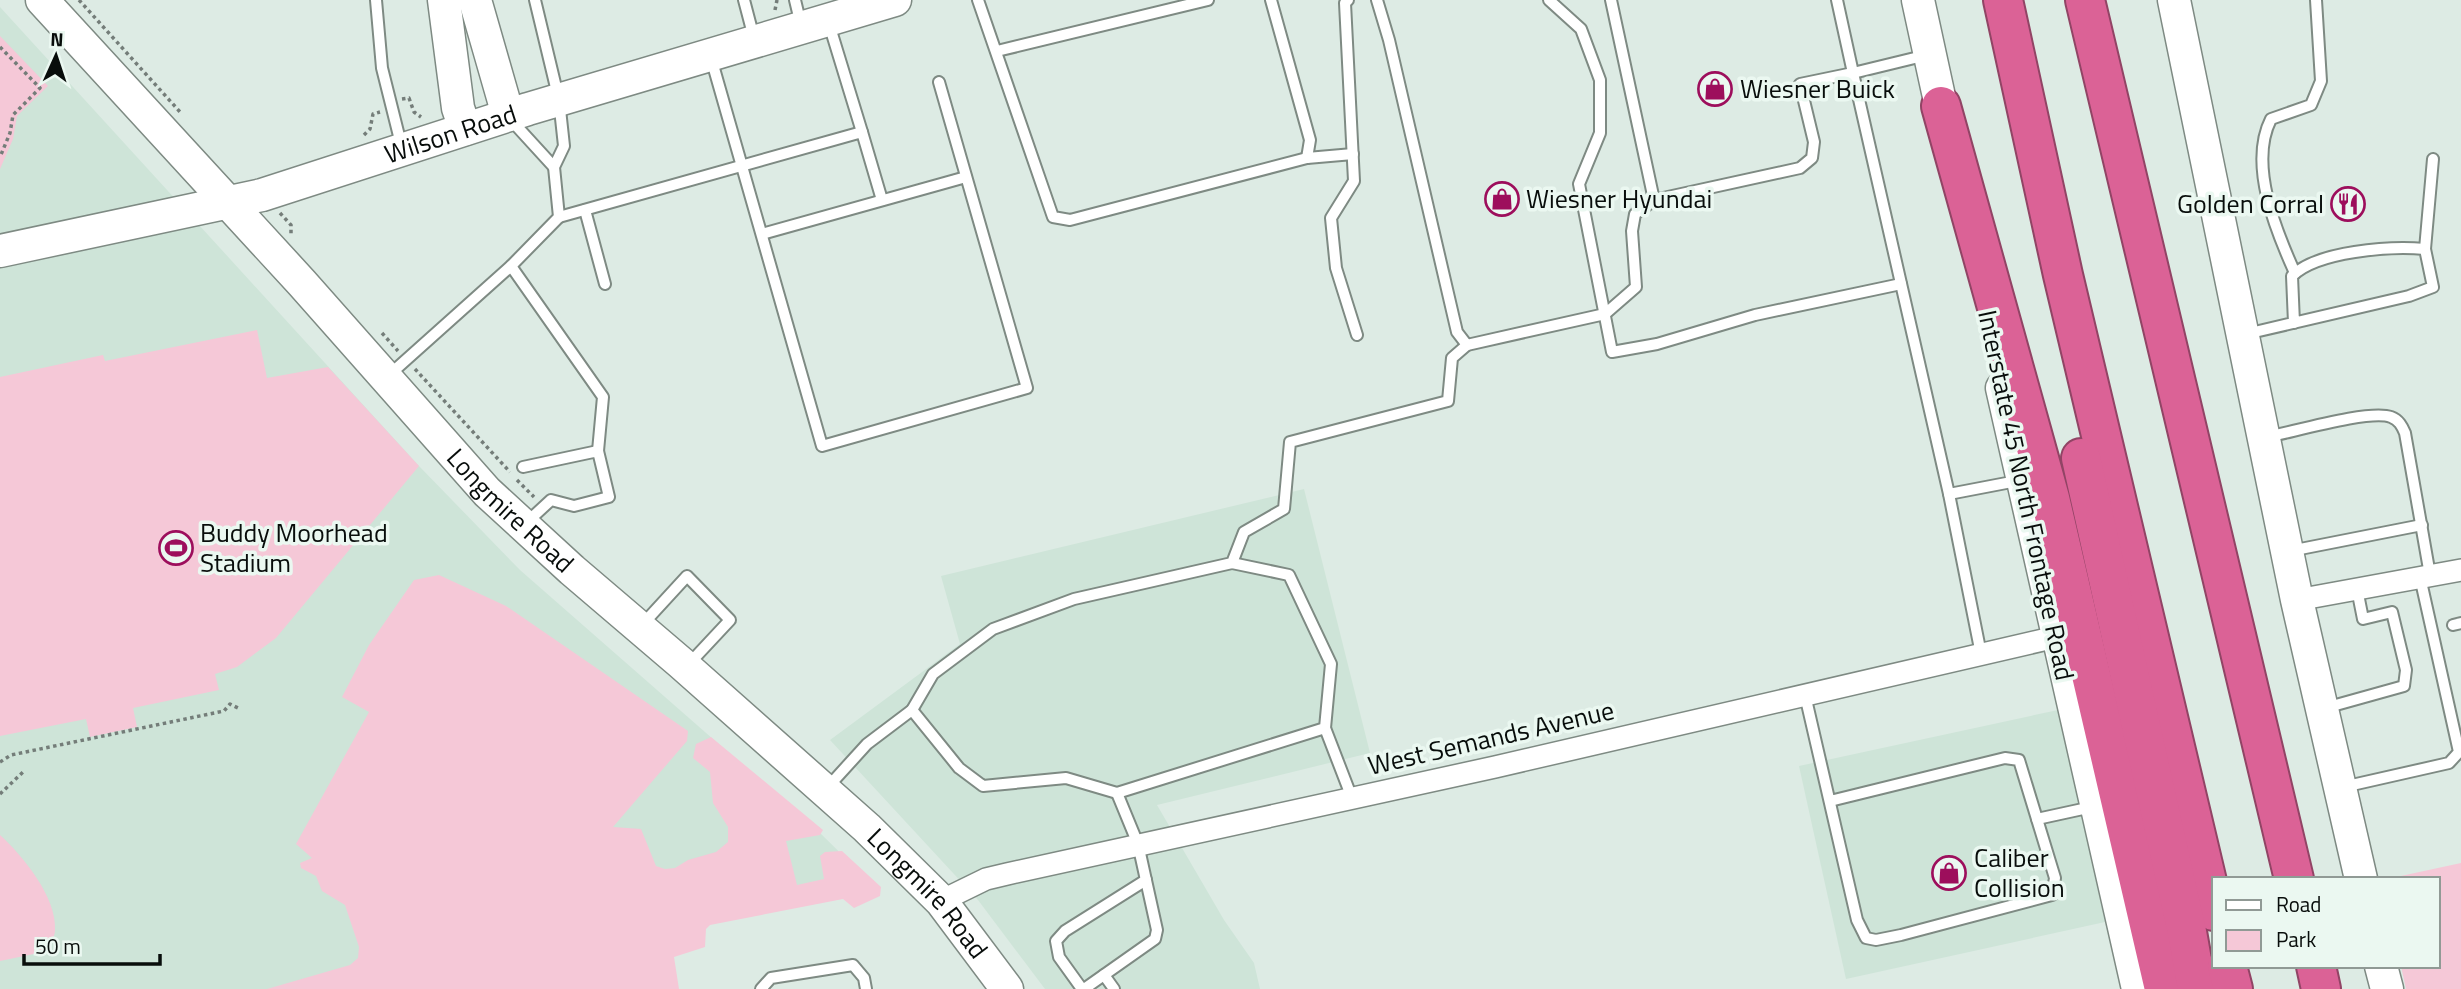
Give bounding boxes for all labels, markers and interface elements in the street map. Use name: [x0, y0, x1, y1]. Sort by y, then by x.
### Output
north arrow: [21, 21, 91, 91]
text: N: [50, 24, 64, 53]
place label: Wiesner Buick: [1740, 69, 1895, 108]
shop icon: Wiesner Buick: [1696, 70, 1734, 108]
street label: Wilson Road: [379, 94, 521, 173]
place label: Wiesner Hyundai: [1526, 179, 1712, 218]
shop icon: Wiesner Hyundai: [1483, 180, 1521, 218]
place label: Golden Corral: [2177, 184, 2324, 223]
restaurant icon: Golden Corral: [2329, 185, 2367, 223]
street label: Interstate 45 North Frontage Road: [1968, 306, 2085, 684]
street label: Longmire Road: [438, 439, 583, 582]
place label: Buddy Moorhead Stadium: [200, 513, 388, 582]
sports icon: Buddy Moorhead Stadium: [157, 529, 195, 567]
street label: West Semands Avenue: [1364, 690, 1618, 785]
street label: Longmire Road: [859, 819, 998, 967]
place label: Caliber Collision: [1974, 838, 2065, 907]
shop icon: Caliber Collision: [1930, 854, 1968, 892]
legend: [2212, 877, 2440, 968]
text: Road: [2276, 888, 2321, 920]
scale bar: [24, 922, 161, 966]
text: Park: [2276, 923, 2316, 955]
text: 50 m: [35, 930, 81, 962]

